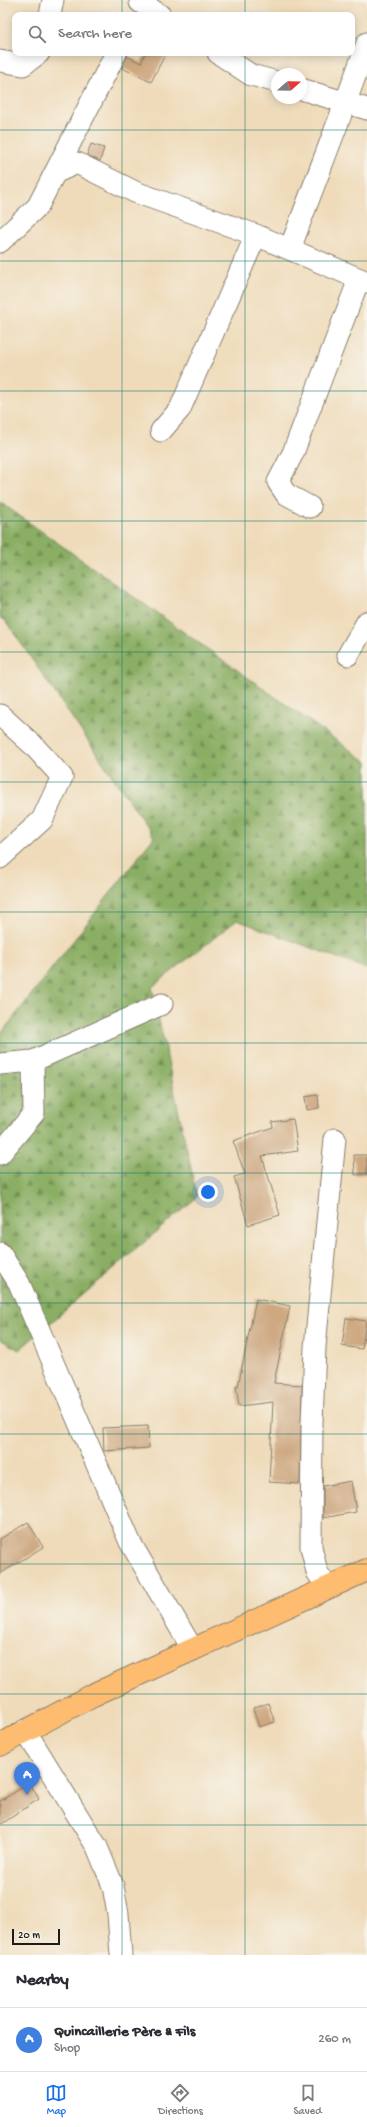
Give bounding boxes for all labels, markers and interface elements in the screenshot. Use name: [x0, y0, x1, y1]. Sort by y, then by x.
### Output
search box: [12, 12, 355, 56]
icon: search: [26, 23, 48, 45]
text: Search here: [58, 25, 132, 43]
north arrow: [271, 68, 307, 104]
your location: [198, 1182, 218, 1202]
pin: A: [14, 1762, 40, 1795]
scale bar: [12, 1927, 60, 1946]
text: 20 m: [18, 1930, 40, 1942]
text: Nearby: [16, 1971, 69, 1991]
text: Quincaillerie Père & Fils: [54, 2023, 195, 2041]
text: A: [25, 2032, 33, 2047]
text: 260 m: [318, 2032, 351, 2047]
text: Shop: [54, 2041, 80, 2056]
tab: Map: [45, 2082, 67, 2118]
tab: Directions: [158, 2082, 203, 2118]
tab: Saved: [293, 2082, 322, 2118]

